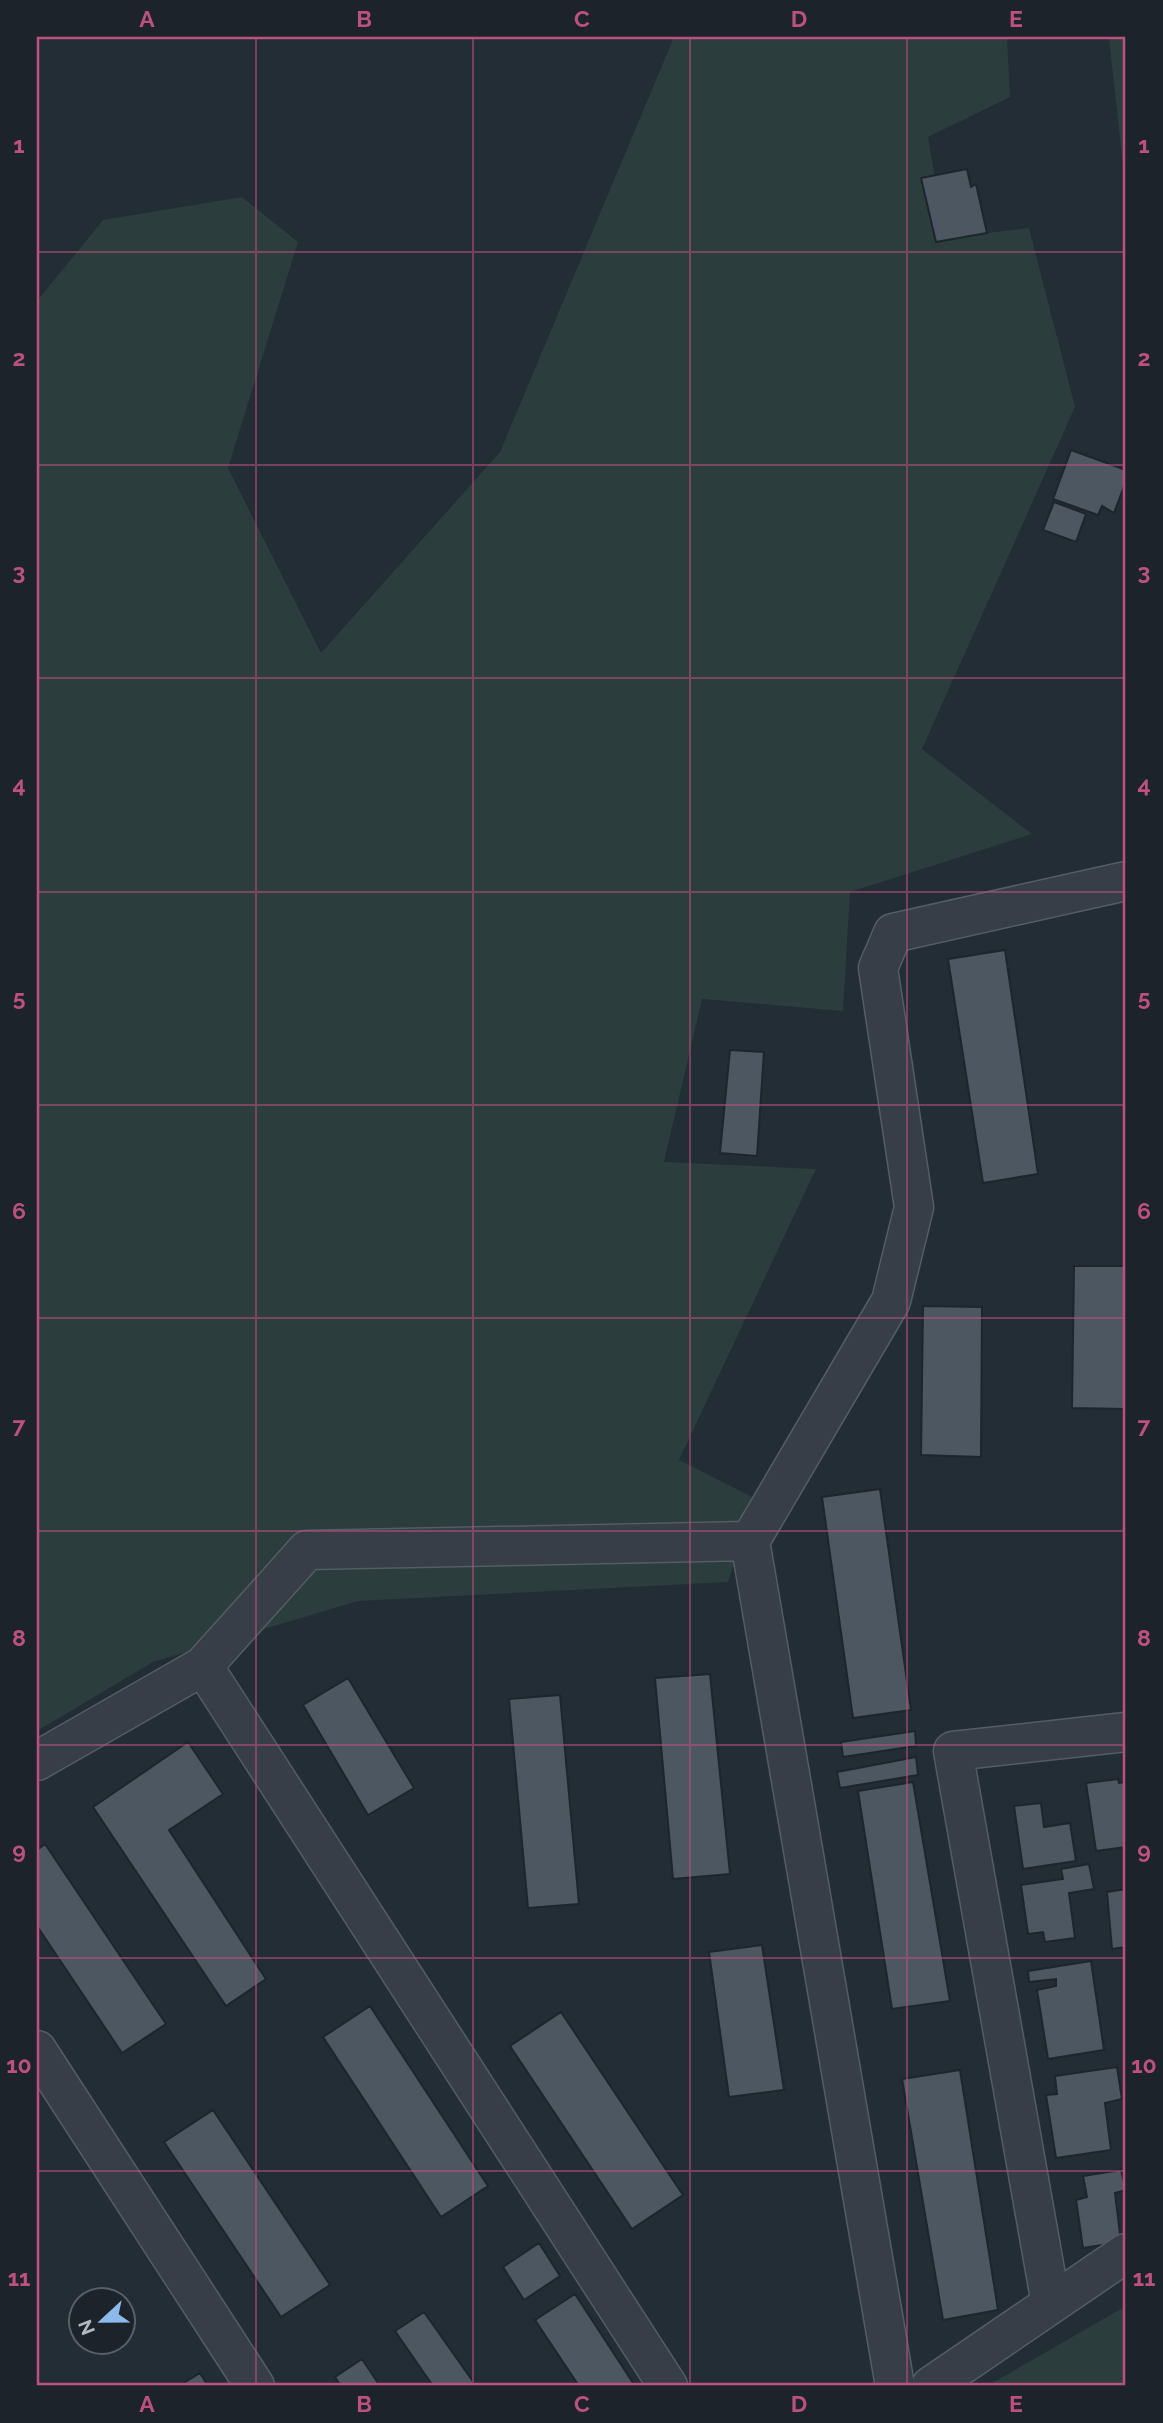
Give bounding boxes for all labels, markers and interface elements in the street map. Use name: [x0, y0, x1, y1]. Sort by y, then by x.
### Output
text: A: [139, 5, 155, 32]
text: B: [356, 5, 372, 32]
text: C: [574, 5, 590, 32]
text: D: [791, 5, 807, 32]
text: E: [1009, 5, 1023, 32]
text: 1: [13, 131, 25, 158]
text: 1: [1138, 131, 1150, 158]
text: 2: [13, 344, 25, 371]
text: 2: [1138, 344, 1150, 371]
text: 3: [13, 558, 25, 585]
text: 3: [1138, 558, 1150, 585]
text: 4: [12, 771, 26, 798]
text: 4: [1137, 771, 1151, 798]
text: 5: [13, 984, 26, 1011]
text: 5: [1138, 984, 1151, 1011]
text: 6: [12, 1197, 26, 1224]
text: 6: [1137, 1197, 1151, 1224]
text: 7: [13, 1411, 26, 1438]
text: 7: [1138, 1411, 1151, 1438]
text: 8: [12, 1624, 26, 1651]
text: 8: [1137, 1624, 1151, 1651]
text: 9: [12, 1837, 26, 1864]
text: 9: [1137, 1837, 1151, 1864]
text: 10: [6, 2051, 32, 2078]
text: 10: [1131, 2051, 1157, 2078]
text: 11: [8, 2264, 30, 2291]
text: 11: [1133, 2264, 1155, 2291]
north arrow: [66, 2286, 136, 2356]
text: N: [73, 2317, 99, 2338]
text: A: [139, 2390, 155, 2417]
text: B: [356, 2390, 372, 2417]
text: C: [574, 2390, 590, 2417]
text: D: [791, 2390, 807, 2417]
text: E: [1009, 2390, 1023, 2417]

